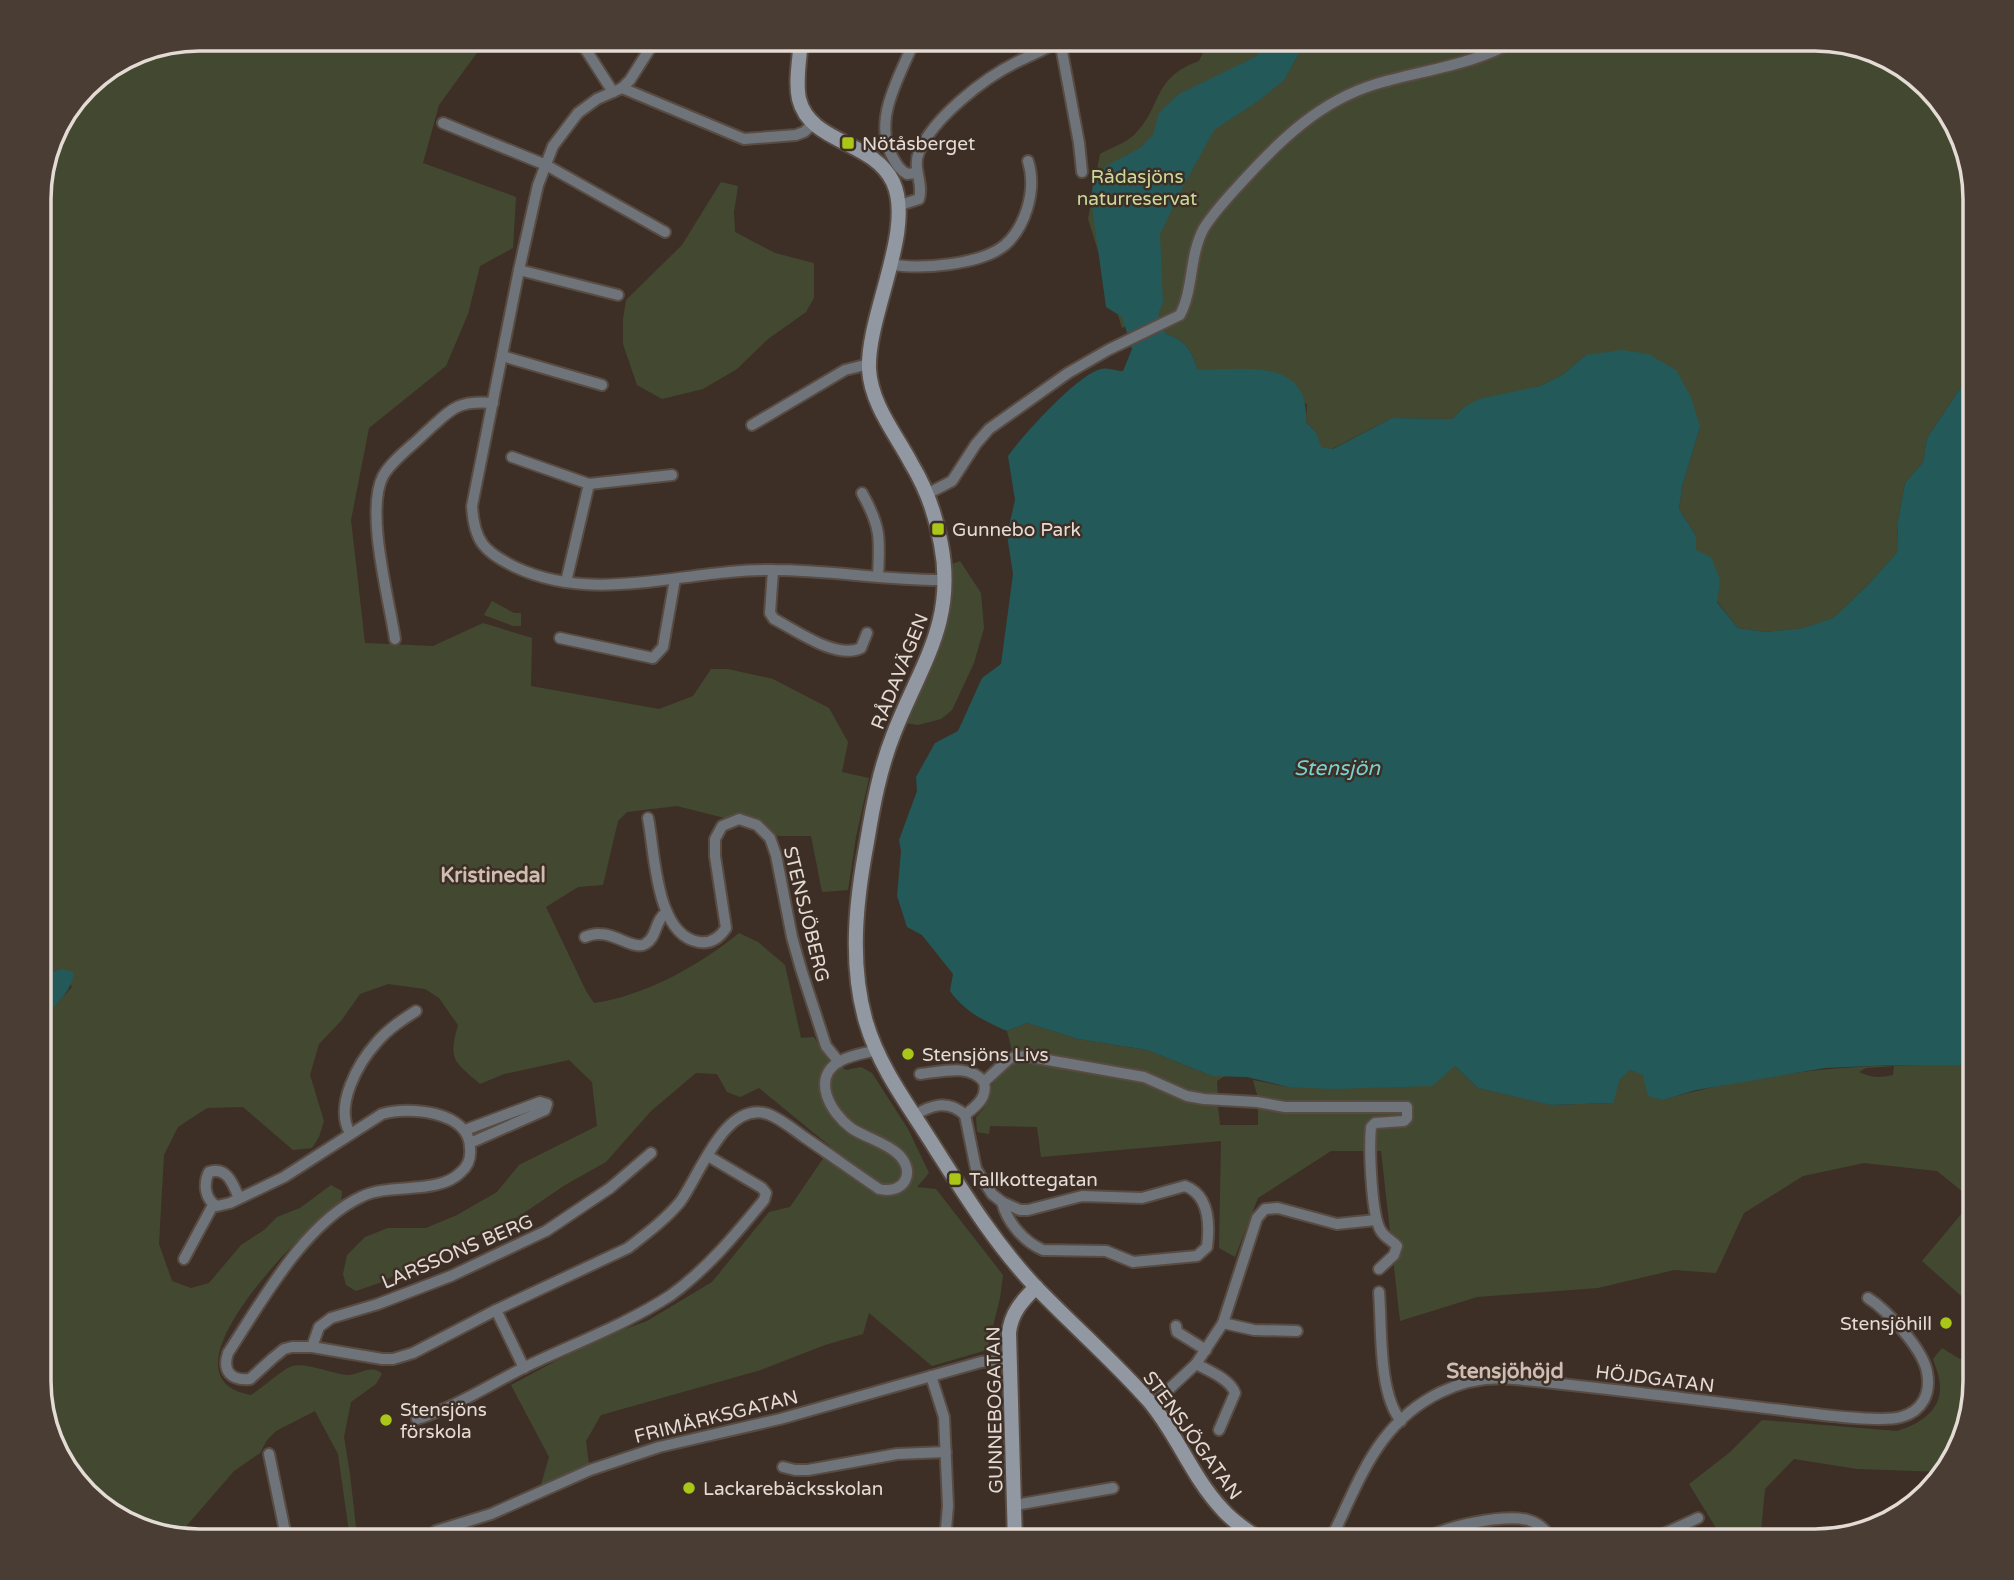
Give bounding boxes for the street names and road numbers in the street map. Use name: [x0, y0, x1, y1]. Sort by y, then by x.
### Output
street label: RÅDAVÄGEN: [866, 610, 933, 733]
street label: STENSJÖBERG: [779, 844, 834, 984]
street label: LARSSONS BERG: [378, 1210, 536, 1294]
street label: GUNNEBOGATAN: [983, 1326, 1007, 1494]
street label: HÖJDGATAN: [1594, 1361, 1716, 1397]
street label: STENSJÖGATAN: [1138, 1367, 1246, 1504]
street label: FRIMÄRKSGATAN: [632, 1386, 801, 1448]

